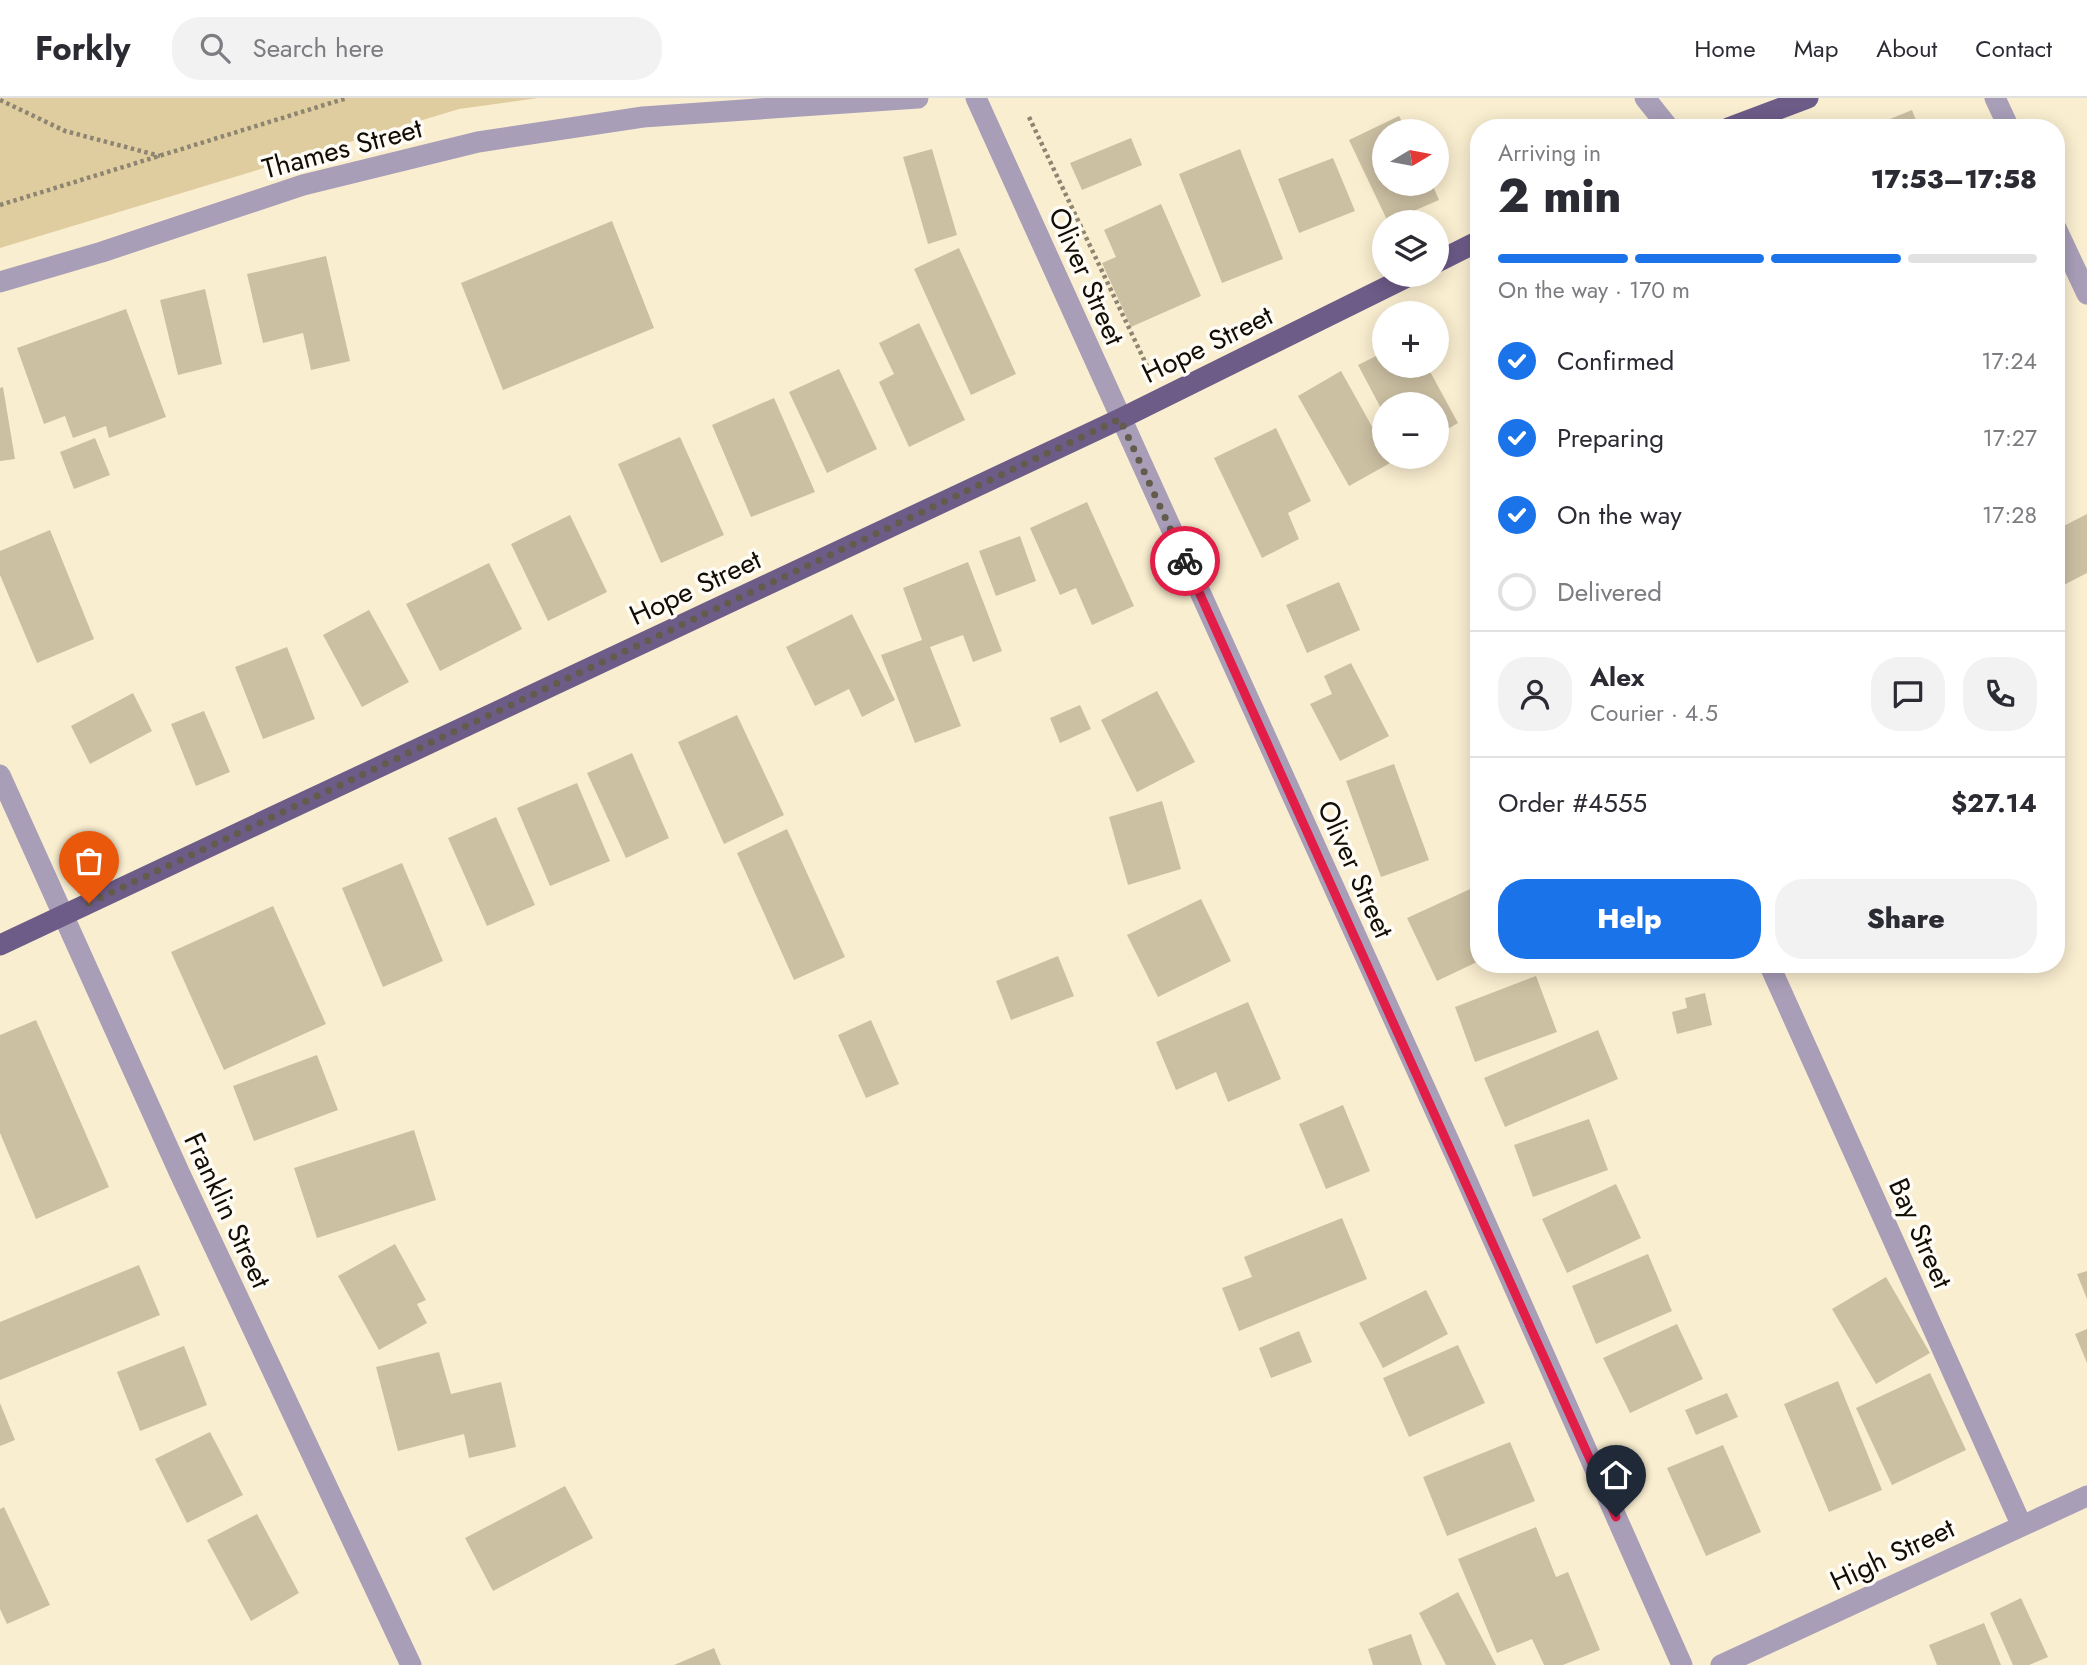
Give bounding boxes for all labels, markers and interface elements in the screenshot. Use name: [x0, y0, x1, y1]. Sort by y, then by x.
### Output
search box: [172, 17, 662, 80]
text: Forkly: [35, 25, 130, 72]
icon: search: [196, 29, 234, 67]
text: Search here: [252, 29, 384, 67]
text: Home: [1694, 31, 1756, 66]
text: Map: [1794, 31, 1838, 66]
text: About: [1876, 31, 1937, 66]
text: Contact: [1975, 31, 2052, 66]
street label: Thames Street: [258, 107, 427, 190]
north arrow: [1372, 119, 1449, 196]
map controls: [1372, 119, 1449, 469]
text: Arriving in: [1498, 136, 1601, 170]
text: 17:53–17:58: [1871, 160, 2037, 198]
text: 2 min: [1498, 163, 1622, 229]
street label: Oliver Street: [1038, 201, 1135, 352]
button: layers: [1372, 210, 1449, 287]
text: On the way · 170 m: [1498, 273, 1690, 307]
street label: Hope Street: [1135, 295, 1280, 394]
button: +: [1372, 301, 1449, 378]
icon: check: [1498, 342, 1536, 380]
text: Confirmed: [1557, 342, 1674, 380]
text: 17:24: [1981, 344, 2037, 378]
button: −: [1372, 392, 1449, 469]
icon: check: [1498, 419, 1536, 457]
text: Preparing: [1557, 419, 1664, 457]
text: 17:27: [1983, 421, 2037, 455]
icon: check: [1498, 496, 1536, 534]
text: On the way: [1557, 496, 1682, 534]
text: 17:28: [1982, 498, 2037, 532]
courier: [1150, 526, 1220, 596]
street label: Hope Street: [623, 539, 768, 636]
icon: bike: [1166, 542, 1204, 580]
text: Delivered: [1557, 573, 1662, 611]
button: person: [1498, 657, 1572, 731]
button: chat: [1871, 657, 1945, 731]
button: phone: [1963, 657, 2037, 731]
text: Alex: [1590, 658, 1644, 696]
text: Courier · 4.5: [1590, 696, 1718, 730]
text: Order #4555: [1498, 784, 1647, 822]
text: $27.14: [1951, 784, 2037, 822]
street label: Oliver Street: [1307, 794, 1404, 945]
pin: [59, 831, 119, 903]
icon: bag: [70, 842, 108, 880]
button: Help: [1498, 879, 1761, 959]
button: Share: [1775, 879, 2037, 959]
street label: Franklin Street: [174, 1126, 282, 1295]
street label: Bay Street: [1878, 1172, 1963, 1295]
pin: [1586, 1445, 1646, 1517]
icon: home: [1597, 1456, 1635, 1494]
street label: High Street: [1823, 1508, 1961, 1601]

